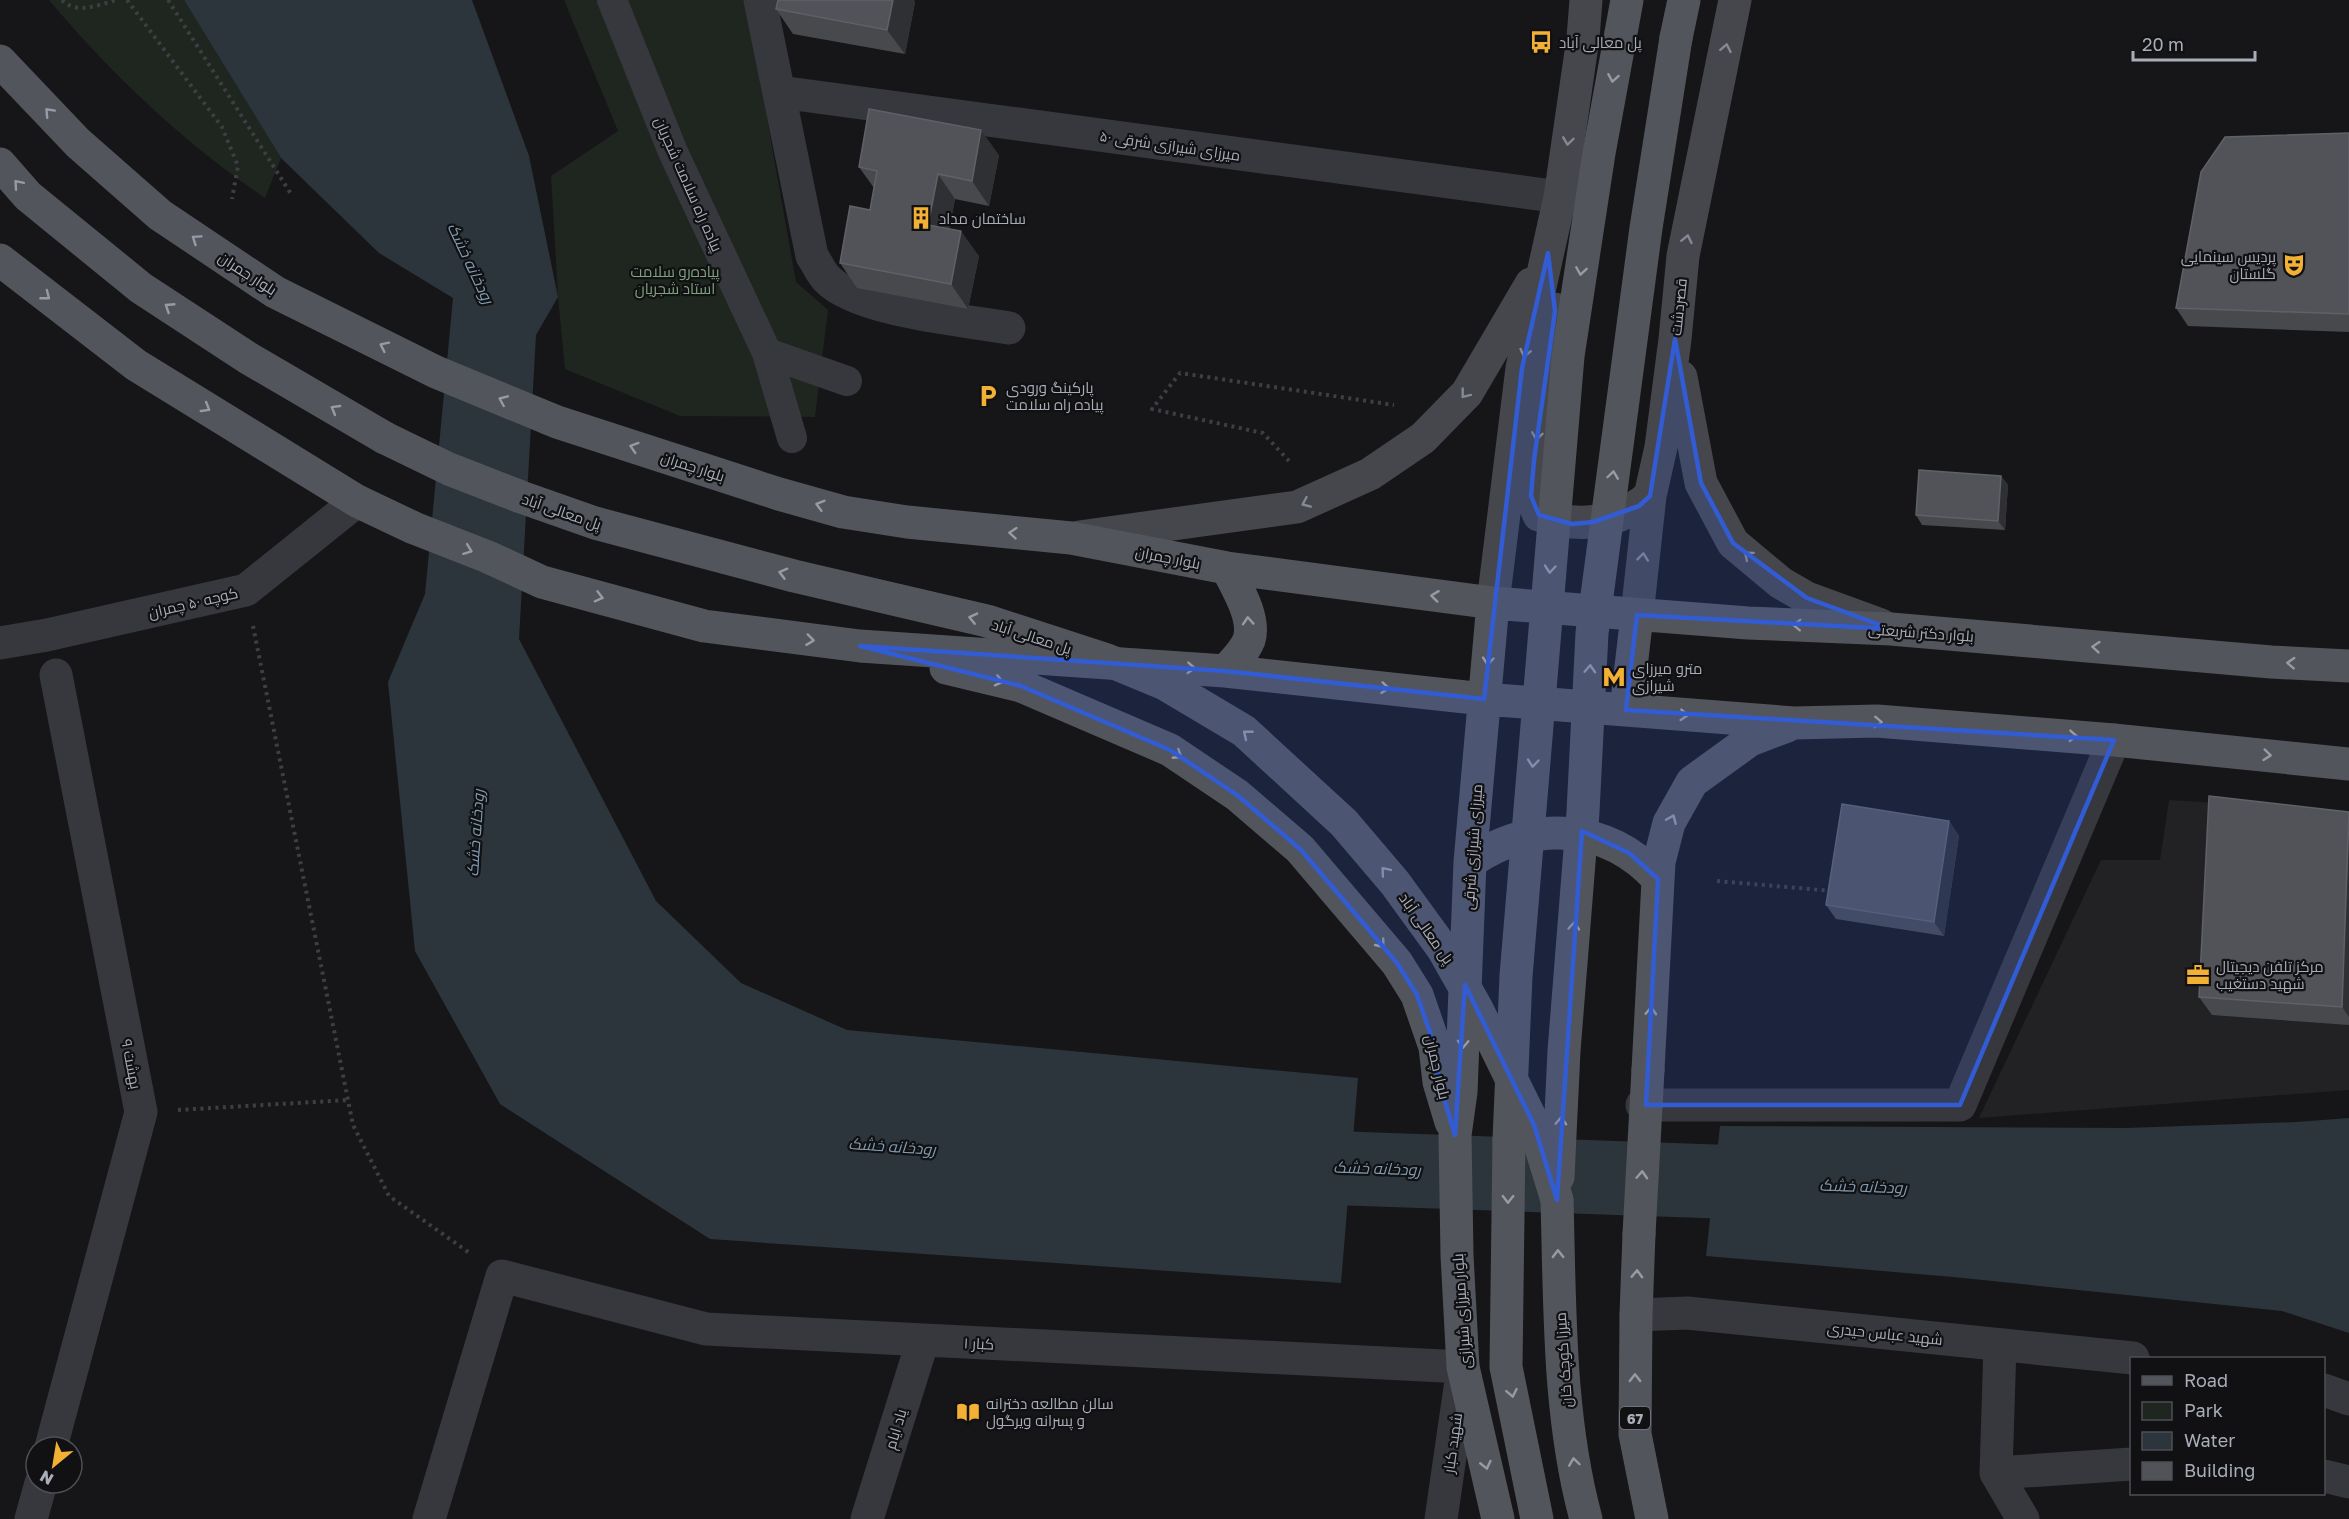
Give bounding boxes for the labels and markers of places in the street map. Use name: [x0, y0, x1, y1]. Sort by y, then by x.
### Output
bus stop icon: پل معالی آباد: [1528, 29, 1554, 55]
place label: پل معالی آباد: [1559, 33, 1642, 53]
building icon: ساختمان مداد: [908, 205, 934, 231]
place label: ساختمان مداد: [939, 209, 1026, 229]
place label: پردیس سینمایی گلستان: [2181, 247, 2276, 284]
theatre icon: پردیس سینمایی گلستان: [2281, 252, 2307, 278]
place label: پارکینگ ورودی پیاده راه سلامت: [1006, 378, 1103, 415]
parking icon: پارکینگ ورودی پیاده راه سلامت: [975, 383, 1001, 409]
place label: مترو میرزای شیرازی: [1632, 659, 1702, 696]
metro station icon: مترو میرزای شیرازی: [1601, 664, 1627, 690]
place label: مرکز تلفن دیجیتال شهید دستغیب: [2216, 957, 2324, 994]
office icon: مرکز تلفن دیجیتال شهید دستغیب: [2185, 962, 2211, 988]
place label: سالن مطالعه دخترانه و پسرانه ویرگول: [986, 1394, 1114, 1431]
library icon: سالن مطالعه دخترانه و پسرانه ویرگول: [955, 1399, 981, 1425]

